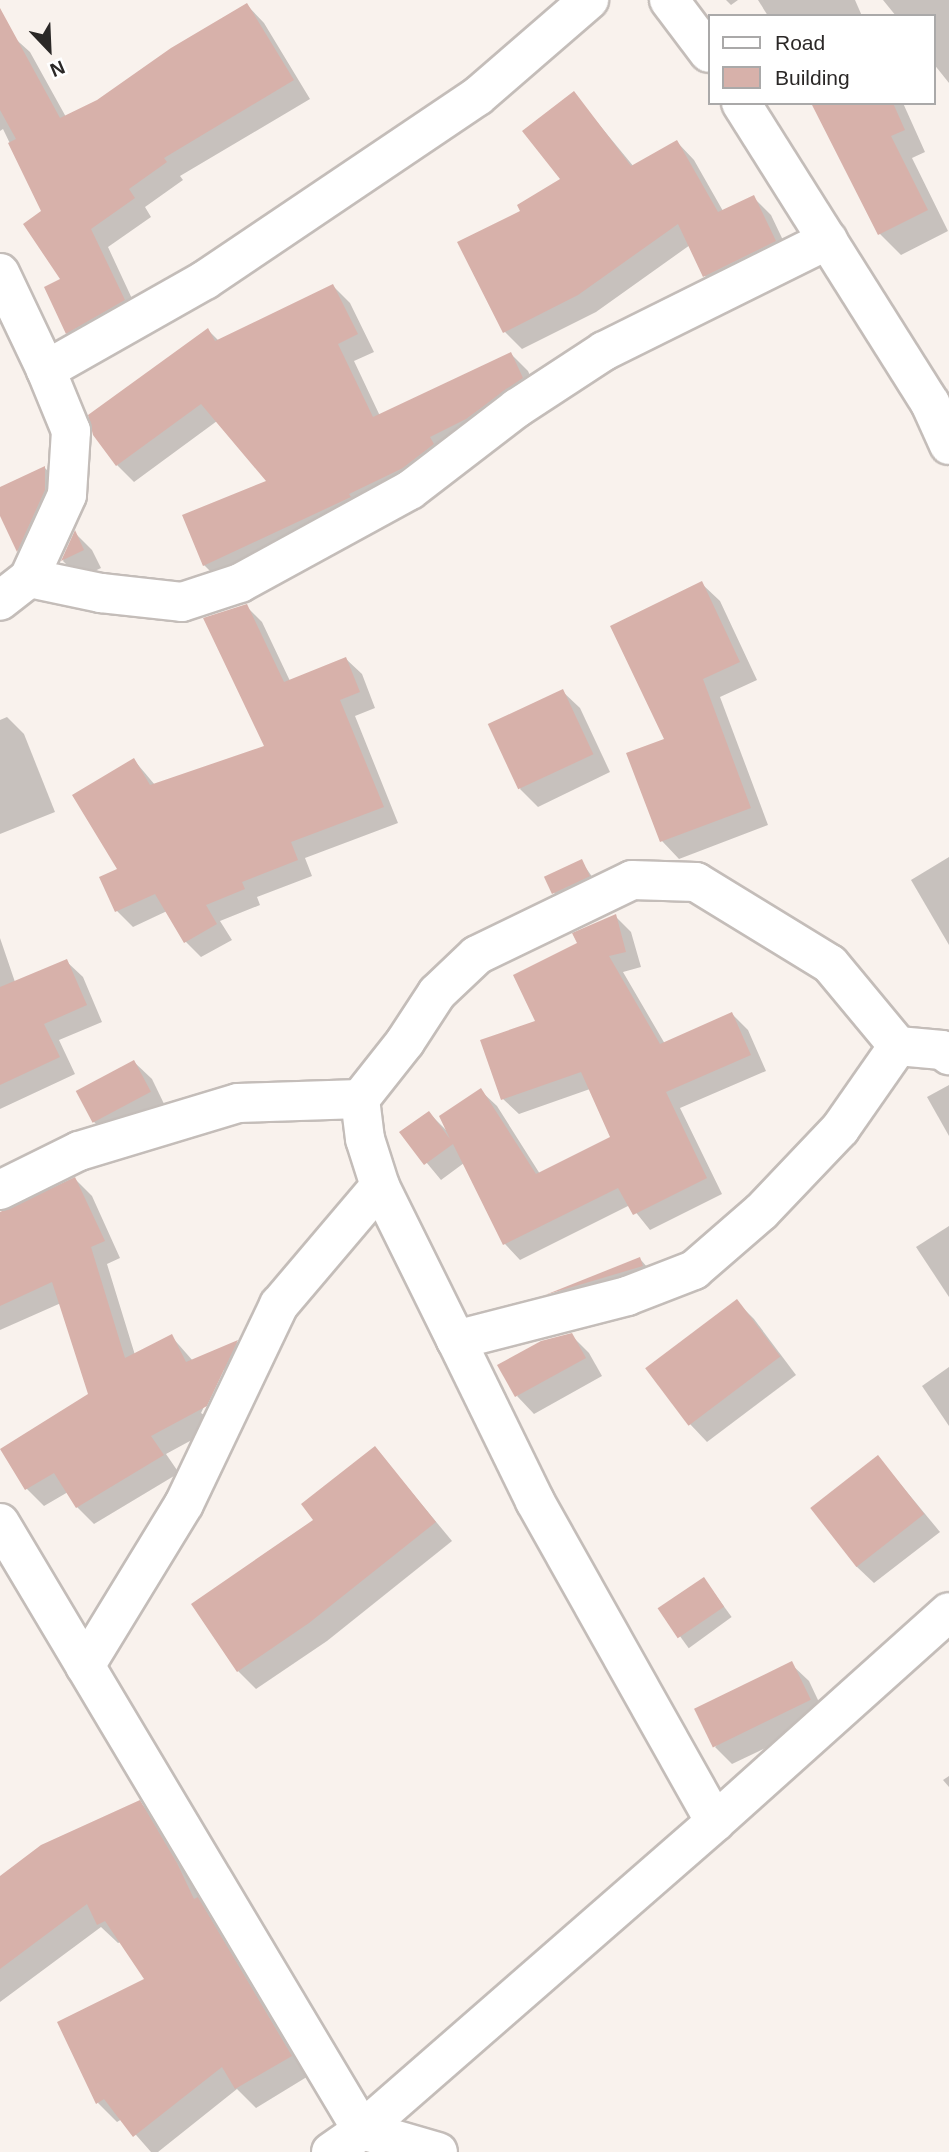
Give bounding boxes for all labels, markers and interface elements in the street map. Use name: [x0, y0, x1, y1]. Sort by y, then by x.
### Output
north arrow: [14, 14, 84, 84]
legend: [708, 14, 935, 105]
text: Road: [775, 31, 825, 54]
text: N: [47, 56, 68, 81]
text: Building: [775, 66, 850, 89]

